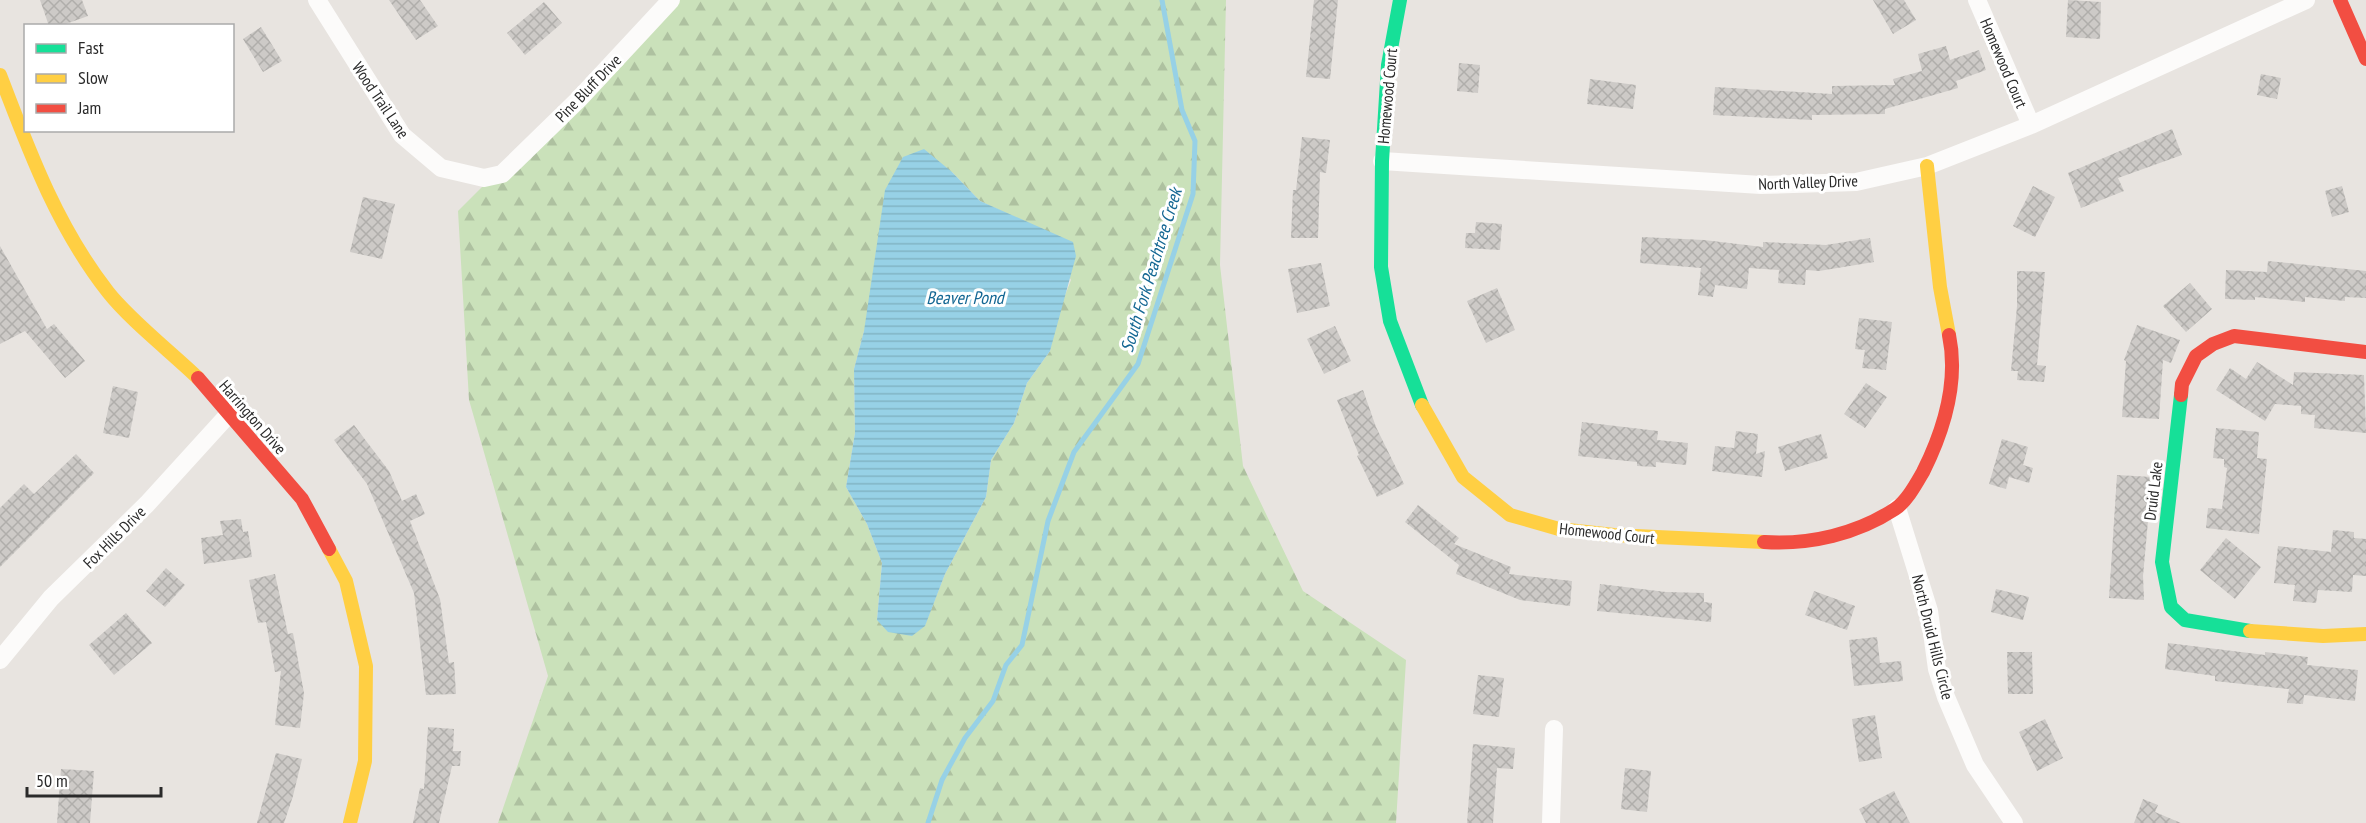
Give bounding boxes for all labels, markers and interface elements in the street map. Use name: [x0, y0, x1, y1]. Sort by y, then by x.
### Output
street label: Homewood Court: [1976, 15, 2032, 112]
legend: [24, 24, 234, 132]
text: Fast: [78, 36, 104, 59]
street label: Homewood Court: [1373, 47, 1401, 145]
street label: Pine Bluff Drive: [551, 50, 625, 126]
street label: Wood Trail Lane: [348, 58, 414, 142]
text: Slow: [78, 66, 109, 89]
text: Jam: [77, 96, 101, 119]
street label: North Valley Drive: [1758, 170, 1858, 194]
water label: South Fork Peachtree Creek: [1115, 183, 1187, 355]
water label: Beaver Pond: [926, 286, 1006, 309]
street label: Harrington Drive: [215, 376, 291, 458]
street label: Druid Lake: [2139, 461, 2167, 521]
street label: Fox Hills Drive: [79, 502, 149, 572]
street label: Homewood Court: [1558, 518, 1656, 548]
street label: North Druid Hills Circle: [1908, 572, 1958, 702]
scale bar: [27, 760, 160, 798]
text: 50 m: [36, 769, 68, 792]

